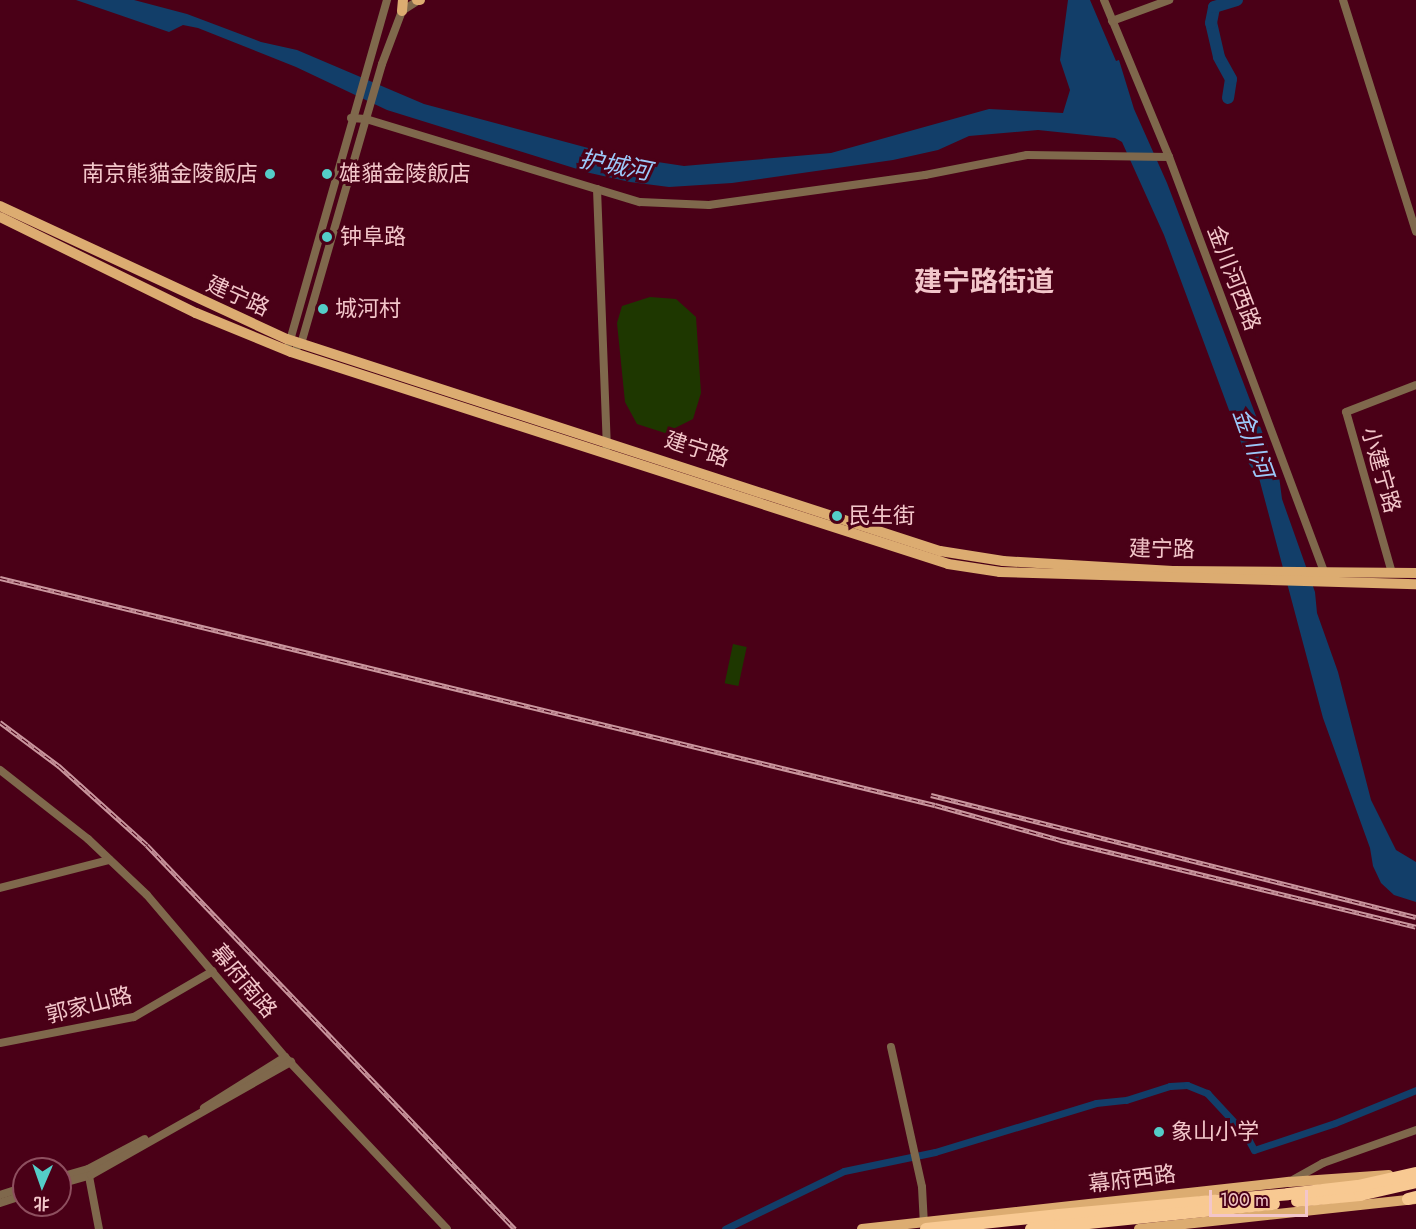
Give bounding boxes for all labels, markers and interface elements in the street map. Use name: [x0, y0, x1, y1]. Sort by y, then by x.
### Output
water label: 护城河: [577, 144, 653, 186]
place label: 南京熊貓金陵飯店: [82, 161, 258, 187]
place label: 雄貓金陵飯店: [339, 161, 471, 187]
marker: 南京熊貓金陵飯店: [263, 167, 277, 181]
marker: 雄貓金陵飯店: [320, 167, 334, 181]
street label: 金川河西路: [1202, 222, 1266, 334]
place label: 钟阜路: [340, 224, 406, 250]
marker: 钟阜路: [318, 228, 336, 246]
district label: 建宁路街道: [914, 265, 1054, 299]
street label: 建宁路: [202, 271, 274, 321]
place label: 城河村: [335, 296, 401, 322]
marker: 城河村: [316, 302, 330, 316]
water label: 金川河: [1227, 404, 1279, 482]
street label: 小建宁路: [1356, 424, 1406, 516]
street label: 建宁路: [662, 426, 732, 472]
place label: 民生街: [849, 503, 915, 529]
marker: 民生街: [830, 509, 844, 523]
street label: 建宁路: [1129, 535, 1195, 563]
street label: 幕府南路: [206, 939, 282, 1023]
street label: 郭家山路: [43, 982, 135, 1028]
place label: 象山小学: [1171, 1119, 1259, 1145]
marker: 象山小学: [1152, 1125, 1166, 1139]
north arrow: [12, 1157, 72, 1217]
street label: 幕府西路: [1087, 1161, 1177, 1197]
scale bar: [1212, 1178, 1311, 1216]
text: 100 m: [1220, 1187, 1269, 1213]
text: 北: [33, 1192, 50, 1215]

